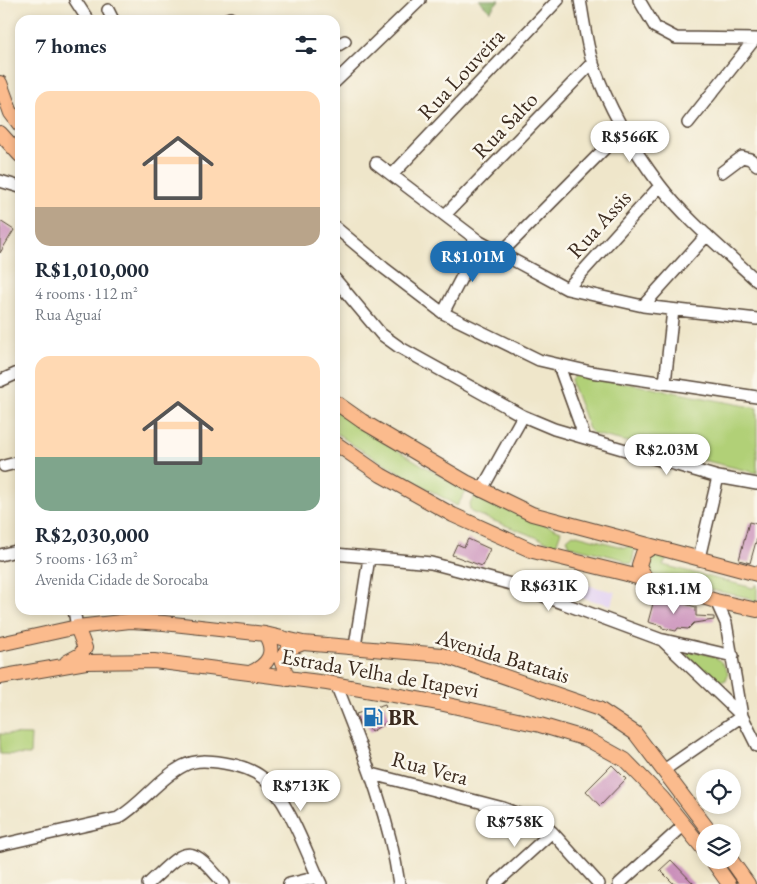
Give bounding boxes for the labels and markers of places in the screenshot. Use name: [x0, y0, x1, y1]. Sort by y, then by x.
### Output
pin: R$566K: [589, 120, 671, 163]
pin: R$1.01M: [427, 240, 519, 283]
pin: R$2.03M: [621, 434, 713, 476]
pin: R$631K: [508, 570, 590, 612]
pin: R$1.1M: [633, 572, 715, 615]
place label: BR: [388, 703, 419, 732]
fuel station icon: BR: [362, 706, 384, 728]
pin: R$713K: [260, 770, 342, 812]
pin: R$758K: [474, 806, 556, 848]

